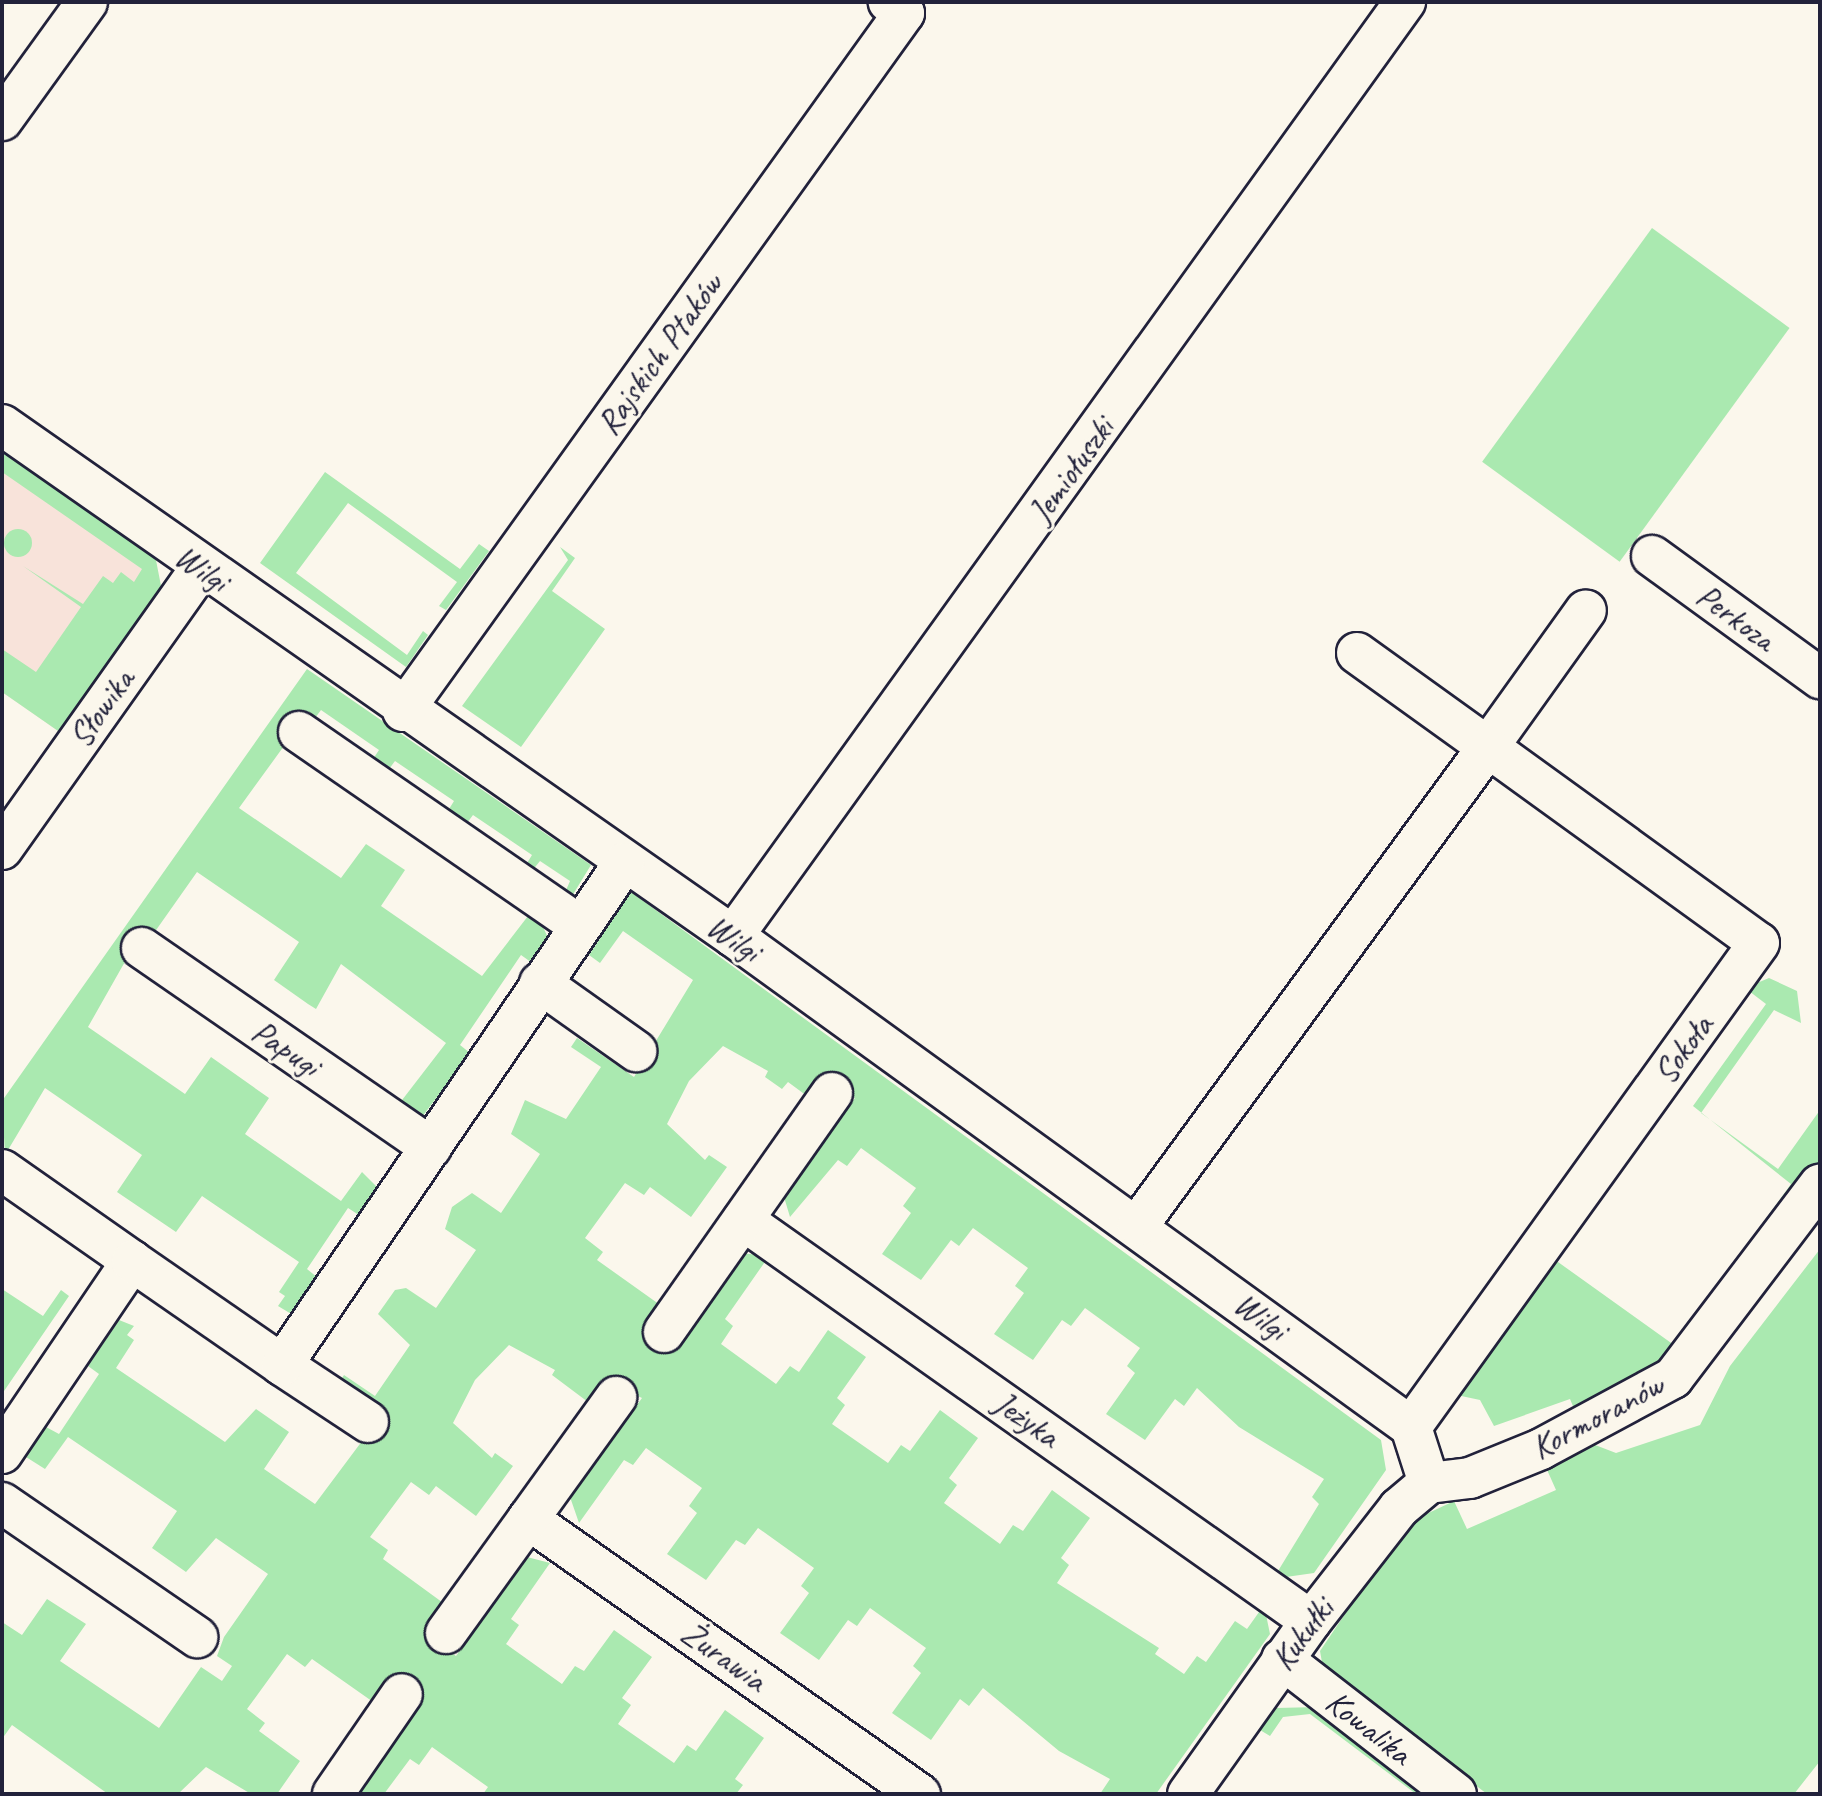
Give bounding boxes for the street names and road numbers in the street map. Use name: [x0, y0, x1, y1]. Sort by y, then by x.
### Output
street label: Rajskich Ptaków: [587, 265, 731, 443]
street label: Jemiołuszki: [1019, 410, 1123, 530]
street label: Wilgi: [167, 535, 237, 601]
street label: Perkoza: [1689, 575, 1783, 659]
street label: Słowika: [60, 661, 142, 755]
street label: Wilgi: [699, 905, 769, 971]
street label: Sokoła: [1644, 1007, 1722, 1091]
street label: Papugi: [244, 1011, 328, 1085]
street label: Wilgi: [1226, 1283, 1296, 1349]
street label: Kormoranów: [1524, 1364, 1670, 1468]
street label: Jeżyka: [986, 1382, 1068, 1456]
street label: Kukułki: [1262, 1590, 1342, 1678]
street label: Żurawia: [673, 1612, 775, 1700]
street label: Kowalika: [1318, 1681, 1420, 1773]

